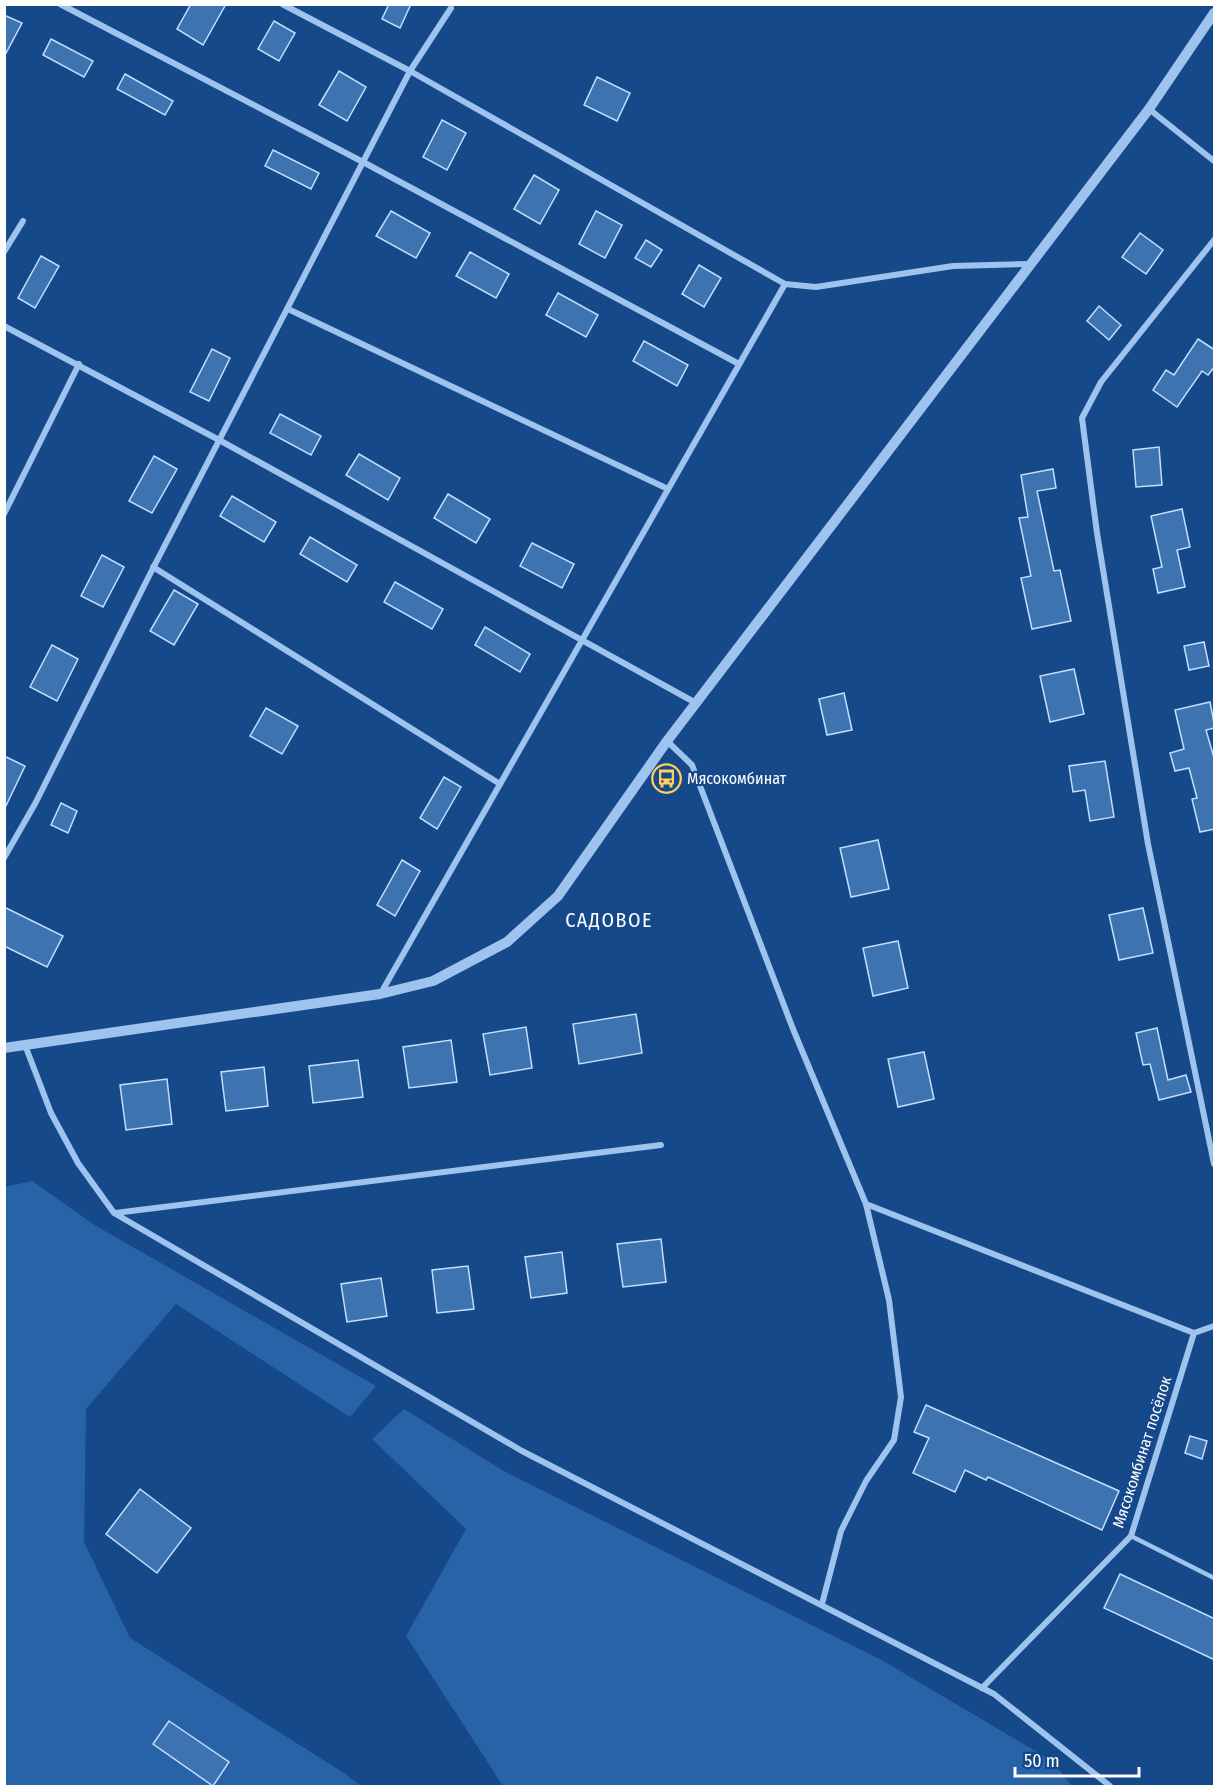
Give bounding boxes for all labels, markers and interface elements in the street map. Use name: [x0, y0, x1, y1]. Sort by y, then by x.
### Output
bus stop icon: Мясокомбинат: [650, 762, 682, 794]
place label: Мясокомбинат: [687, 769, 787, 788]
district label: САДОВОЕ: [565, 908, 653, 932]
street label: Мясокомбинат посёлок: [1109, 1373, 1176, 1530]
scale bar: [1015, 1740, 1140, 1778]
text: 50 m: [1024, 1750, 1060, 1772]

